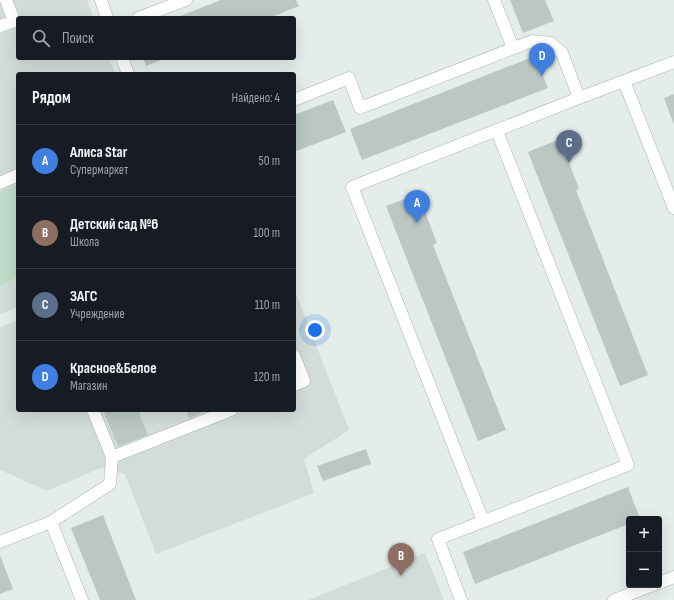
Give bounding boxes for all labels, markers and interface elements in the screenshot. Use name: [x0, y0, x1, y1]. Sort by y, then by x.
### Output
search box: [16, 16, 296, 60]
icon: search: [30, 27, 52, 49]
text: Поиск: [62, 29, 94, 48]
pin: D: [529, 43, 555, 76]
text: Рядом: [32, 88, 71, 108]
text: Найдено: 4: [232, 90, 280, 106]
pin: C: [556, 130, 582, 163]
text: Алиса Star: [70, 143, 127, 162]
text: A: [42, 153, 48, 169]
text: 50 m: [259, 153, 280, 169]
text: Супермаркет: [70, 162, 128, 178]
pin: A: [404, 190, 430, 223]
text: Детский сад №6: [70, 215, 158, 234]
text: B: [42, 225, 48, 241]
text: 100 m: [253, 225, 280, 241]
text: Школа: [70, 234, 99, 250]
text: ЗАГС: [70, 287, 97, 306]
text: C: [42, 297, 48, 313]
text: 110 m: [255, 297, 280, 313]
text: Учреждение: [70, 306, 125, 322]
your location: [305, 320, 325, 340]
text: Красное&Белое: [70, 359, 157, 378]
text: D: [42, 369, 48, 385]
text: 120 m: [254, 369, 280, 385]
text: Магазин: [70, 378, 107, 394]
map controls: [626, 516, 662, 588]
button: +: [626, 516, 662, 552]
pin: B: [388, 543, 414, 576]
button: −: [626, 552, 662, 588]

